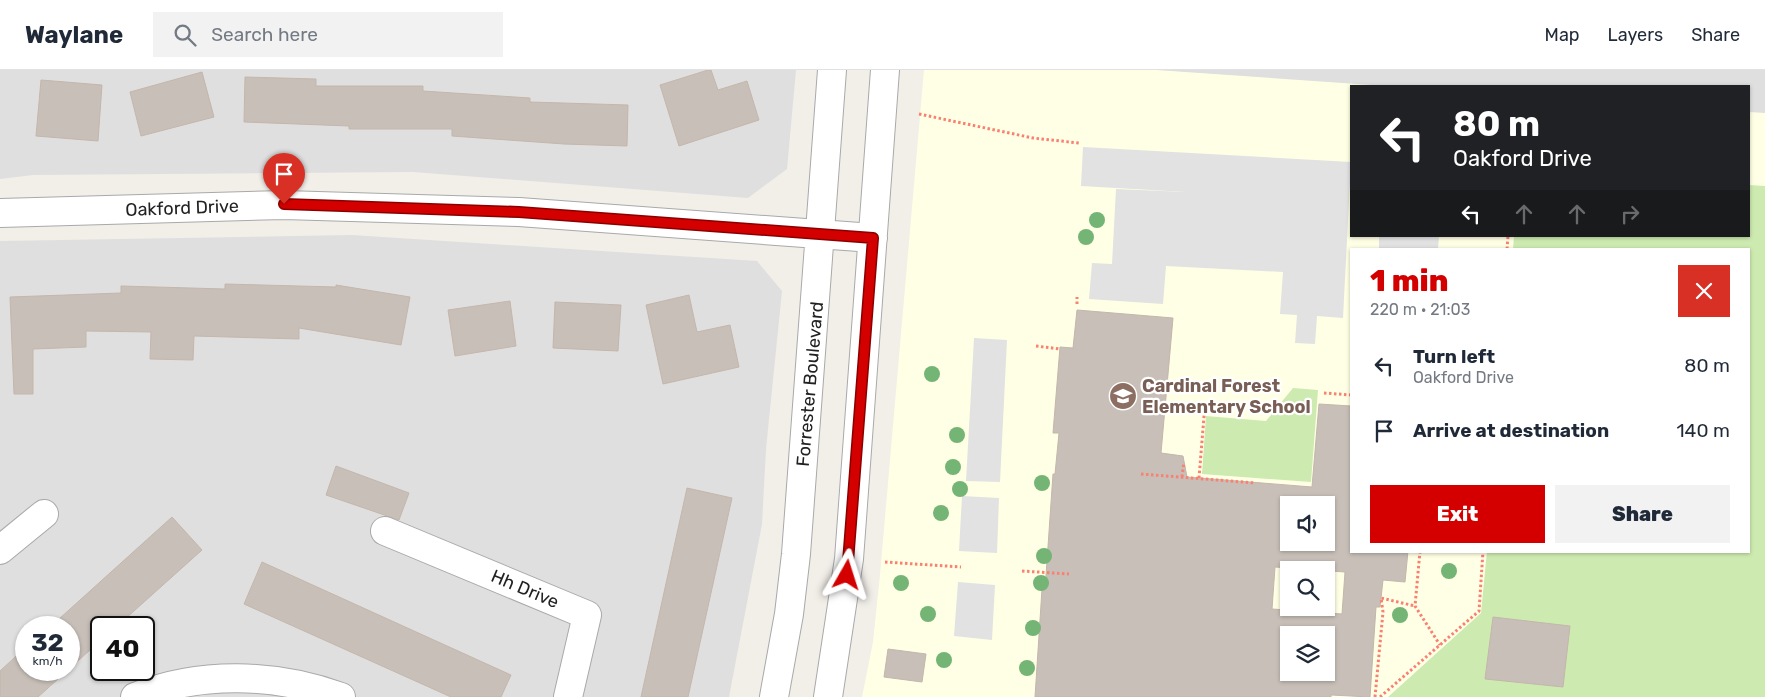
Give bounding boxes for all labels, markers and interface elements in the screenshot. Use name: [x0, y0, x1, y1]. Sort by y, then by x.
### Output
search box: [153, 12, 503, 57]
text: Waylane: [25, 21, 123, 49]
icon: search: [171, 21, 199, 49]
text: Search here: [211, 23, 318, 46]
text: Map: [1545, 24, 1580, 46]
text: Layers: [1608, 24, 1663, 46]
text: Share: [1691, 24, 1740, 46]
text: 80 m: [1453, 103, 1540, 145]
icon: left: [1370, 105, 1435, 170]
text: Oakford Drive: [1453, 145, 1592, 172]
pin: [263, 153, 305, 204]
icon: arrive: [270, 160, 298, 188]
street label: Oakford Drive: [125, 195, 239, 221]
icon: left: [1457, 200, 1485, 228]
icon: ahead: [1510, 200, 1538, 228]
icon: ahead: [1563, 200, 1591, 228]
icon: right: [1616, 200, 1644, 228]
text: 1 min: [1370, 263, 1448, 299]
button: close: [1678, 265, 1730, 317]
text: 220 m · 21:03: [1370, 300, 1470, 319]
street label: Forrester Boulevard: [792, 301, 828, 467]
text: Turn left: [1413, 345, 1495, 368]
icon: left: [1370, 352, 1398, 380]
text: 80 m: [1684, 354, 1730, 377]
text: Oakford Drive: [1413, 368, 1514, 387]
place label: Cardinal Forest Elementary School: [1142, 375, 1311, 418]
school or university icon: Cardinal Forest Elementary School: [1108, 381, 1138, 411]
icon: arrive: [1370, 417, 1398, 445]
text: Arrive at destination: [1413, 419, 1609, 442]
text: 140 m: [1676, 419, 1730, 442]
button: Exit: [1370, 485, 1545, 543]
button: Share: [1555, 485, 1730, 543]
map controls: [1280, 496, 1335, 681]
button: sound: [1280, 496, 1335, 551]
position arrow: [820, 548, 872, 600]
button: search: [1280, 561, 1335, 616]
street label: Hh Drive: [488, 565, 562, 613]
speed limit sign: 40: [90, 616, 155, 681]
button: layers: [1280, 626, 1335, 681]
text: 32: [31, 628, 64, 657]
text: km/h: [33, 654, 62, 668]

